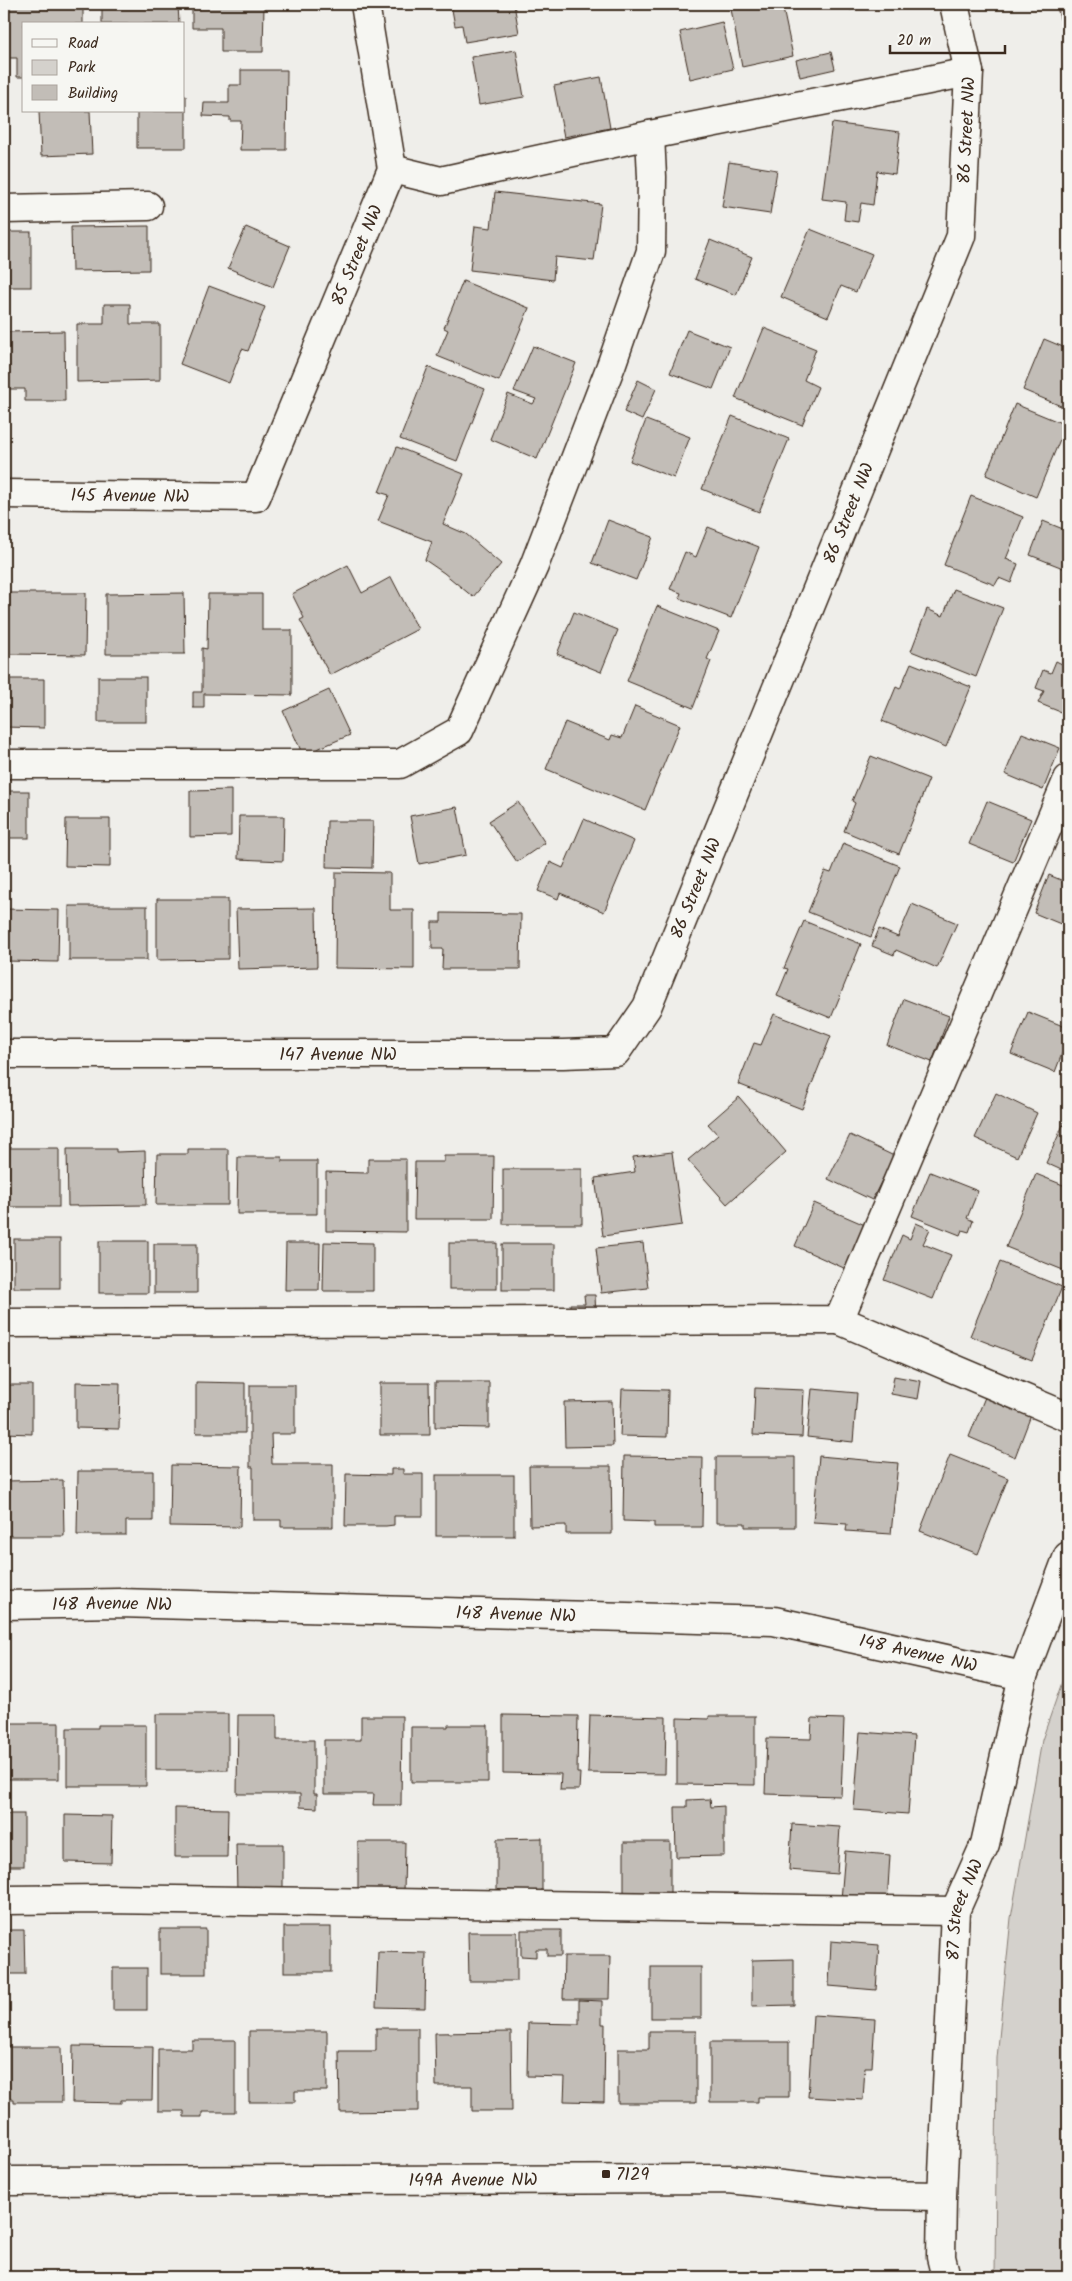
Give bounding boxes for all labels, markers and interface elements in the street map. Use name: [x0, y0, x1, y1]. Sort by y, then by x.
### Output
legend: [22, 22, 185, 112]
scale bar: [890, 22, 1004, 54]
text: 20 m: [897, 29, 931, 53]
text: Road: [68, 32, 99, 56]
text: Park: [68, 56, 96, 80]
street label: 86 Street NW: [951, 76, 985, 185]
text: Building: [68, 82, 118, 106]
street label: 85 Street NW: [324, 201, 392, 311]
street label: 86 Street NW: [816, 459, 883, 569]
street label: 145 Avenue NW: [70, 482, 190, 512]
street label: 86 Street NW: [663, 834, 730, 944]
street label: 147 Avenue NW: [279, 1041, 397, 1070]
street label: 148 Avenue NW: [52, 1590, 172, 1620]
street label: 148 Avenue NW: [455, 1599, 576, 1632]
street label: 148 Avenue NW: [856, 1627, 980, 1681]
street label: 87 Street NW: [940, 1855, 992, 1961]
place label: 7129: [616, 2161, 649, 2190]
street label: 149A Avenue NW: [408, 2167, 538, 2196]
marker: 7129: [600, 2168, 612, 2180]

